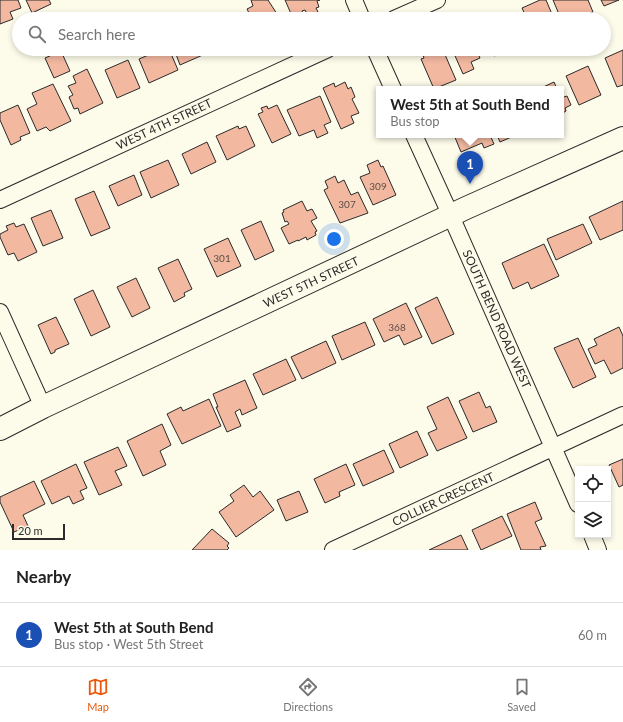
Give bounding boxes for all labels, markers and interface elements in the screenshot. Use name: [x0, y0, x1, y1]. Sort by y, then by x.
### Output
search box: [12, 12, 611, 56]
icon: search: [26, 23, 48, 45]
text: Search here: [58, 25, 135, 43]
popup: [376, 86, 564, 138]
street label: WEST 4TH STREET: [114, 95, 214, 153]
text: West 5th at South Bend: [390, 95, 550, 113]
text: Bus stop: [390, 113, 440, 129]
pin: 1: [457, 151, 483, 184]
house number: 309: [369, 180, 387, 192]
house number: 307: [338, 198, 356, 210]
your location: [324, 229, 344, 249]
street label: SOUTH BEND ROAD WEST: [460, 247, 534, 391]
house number: 301: [213, 252, 231, 264]
street label: WEST 5TH STREET: [261, 253, 361, 311]
house number: 368: [388, 321, 406, 333]
map controls: [575, 466, 611, 538]
button: locate: [575, 466, 611, 502]
street label: COLLIER CRESCENT: [390, 469, 496, 529]
button: layers: [575, 502, 611, 538]
scale bar: [12, 522, 65, 541]
text: 20 m: [18, 524, 43, 537]
text: Nearby: [16, 566, 71, 587]
text: West 5th at South Bend: [54, 618, 214, 636]
text: 1: [25, 627, 33, 643]
text: 60 m: [578, 627, 607, 643]
text: Bus stop · West 5th Street: [54, 636, 203, 652]
tab: Map: [87, 676, 109, 713]
tab: Directions: [283, 676, 333, 713]
tab: Saved: [507, 676, 536, 713]

